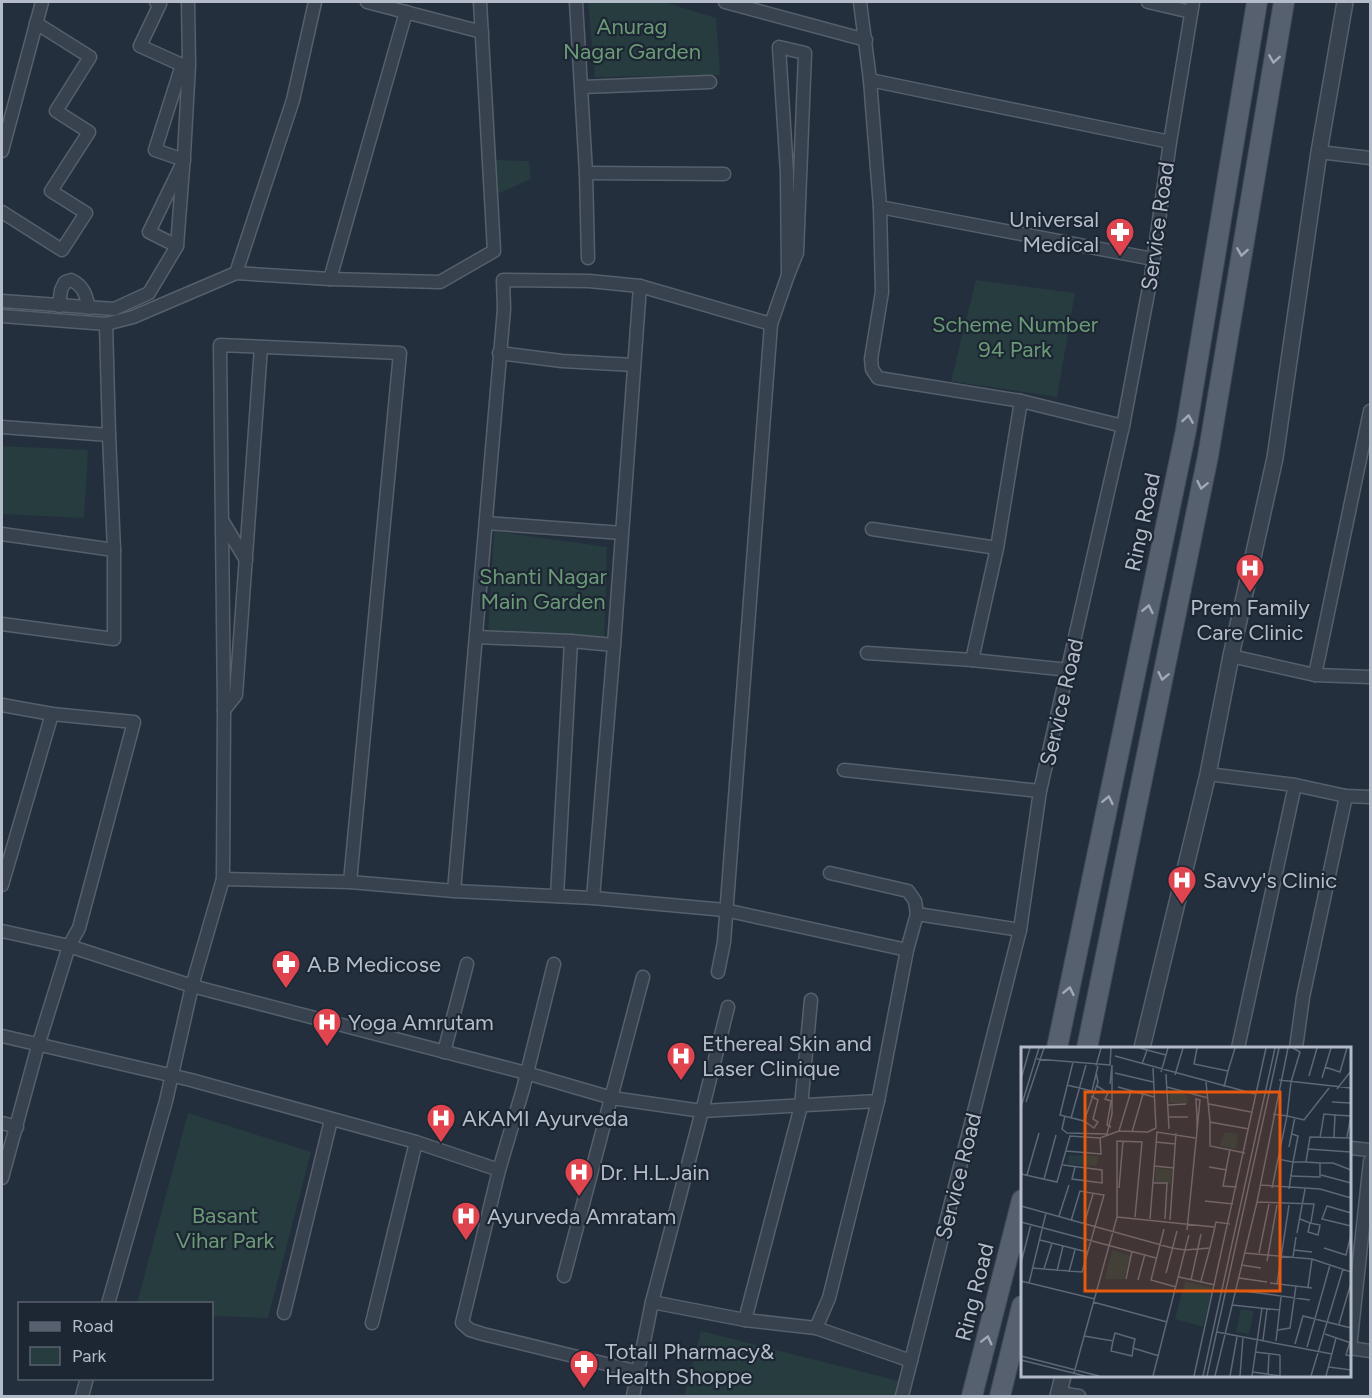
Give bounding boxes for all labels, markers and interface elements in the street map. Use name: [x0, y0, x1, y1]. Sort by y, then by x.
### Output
park label: Anurag Nagar Garden: [563, 13, 701, 65]
one-way arrow: [1268, 54, 1281, 64]
street label: Service Road: [1135, 160, 1180, 292]
place label: Universal Medical: [1009, 206, 1099, 258]
pharmacy icon: Universal Medical: [1104, 216, 1136, 258]
one-way arrow: [1236, 246, 1249, 256]
park label: Scheme Number 94 Park: [932, 311, 1099, 363]
one-way arrow: [1181, 414, 1193, 423]
street label: Ring Road: [1119, 470, 1166, 574]
one-way arrow: [1196, 480, 1209, 490]
hospital icon: Prem Family Care Clinic: [1234, 552, 1266, 594]
park label: Shanti Nagar Main Garden: [479, 563, 608, 615]
place label: Prem Family Care Clinic: [1190, 594, 1310, 646]
one-way arrow: [1141, 605, 1154, 615]
street label: Service Road: [1034, 636, 1089, 768]
one-way arrow: [1157, 671, 1170, 681]
one-way arrow: [1101, 796, 1114, 806]
hospital icon: Savvy's Clinic: [1166, 864, 1198, 906]
place label: Savvy's Clinic: [1203, 867, 1337, 894]
pharmacy icon: A.B Medicose: [270, 948, 302, 990]
place label: A.B Medicose: [307, 951, 441, 978]
one-way arrow: [1061, 987, 1074, 997]
hospital icon: Yoga Amrutam: [311, 1006, 343, 1048]
place label: Yoga Amrutam: [348, 1009, 494, 1036]
place label: Ethereal Skin and Laser Clinique: [702, 1030, 872, 1082]
hospital icon: Ethereal Skin and Laser Clinique: [665, 1040, 697, 1082]
inset map: [1021, 1047, 1351, 1377]
hospital icon: AKAMI Ayurveda: [425, 1102, 457, 1144]
place label: AKAMI Ayurveda: [462, 1105, 628, 1132]
street label: Service Road: [930, 1110, 987, 1242]
hospital icon: Dr. H.L.Jain: [563, 1156, 595, 1198]
place label: Dr. H.L.Jain: [600, 1159, 710, 1186]
hospital icon: Ayurveda Amratam: [450, 1200, 482, 1242]
park label: Basant Vihar Park: [176, 1202, 275, 1254]
place label: Ayurveda Amratam: [487, 1203, 676, 1230]
street label: Ring Road: [949, 1240, 1000, 1344]
legend: [18, 1302, 213, 1380]
text: Road: [72, 1315, 113, 1337]
one-way arrow: [979, 1335, 992, 1345]
place label: Totall Pharmacy& Health Shoppe: [605, 1338, 774, 1390]
text: Park: [72, 1345, 107, 1367]
pharmacy icon: Totall Pharmacy& Health Shoppe: [568, 1348, 600, 1390]

